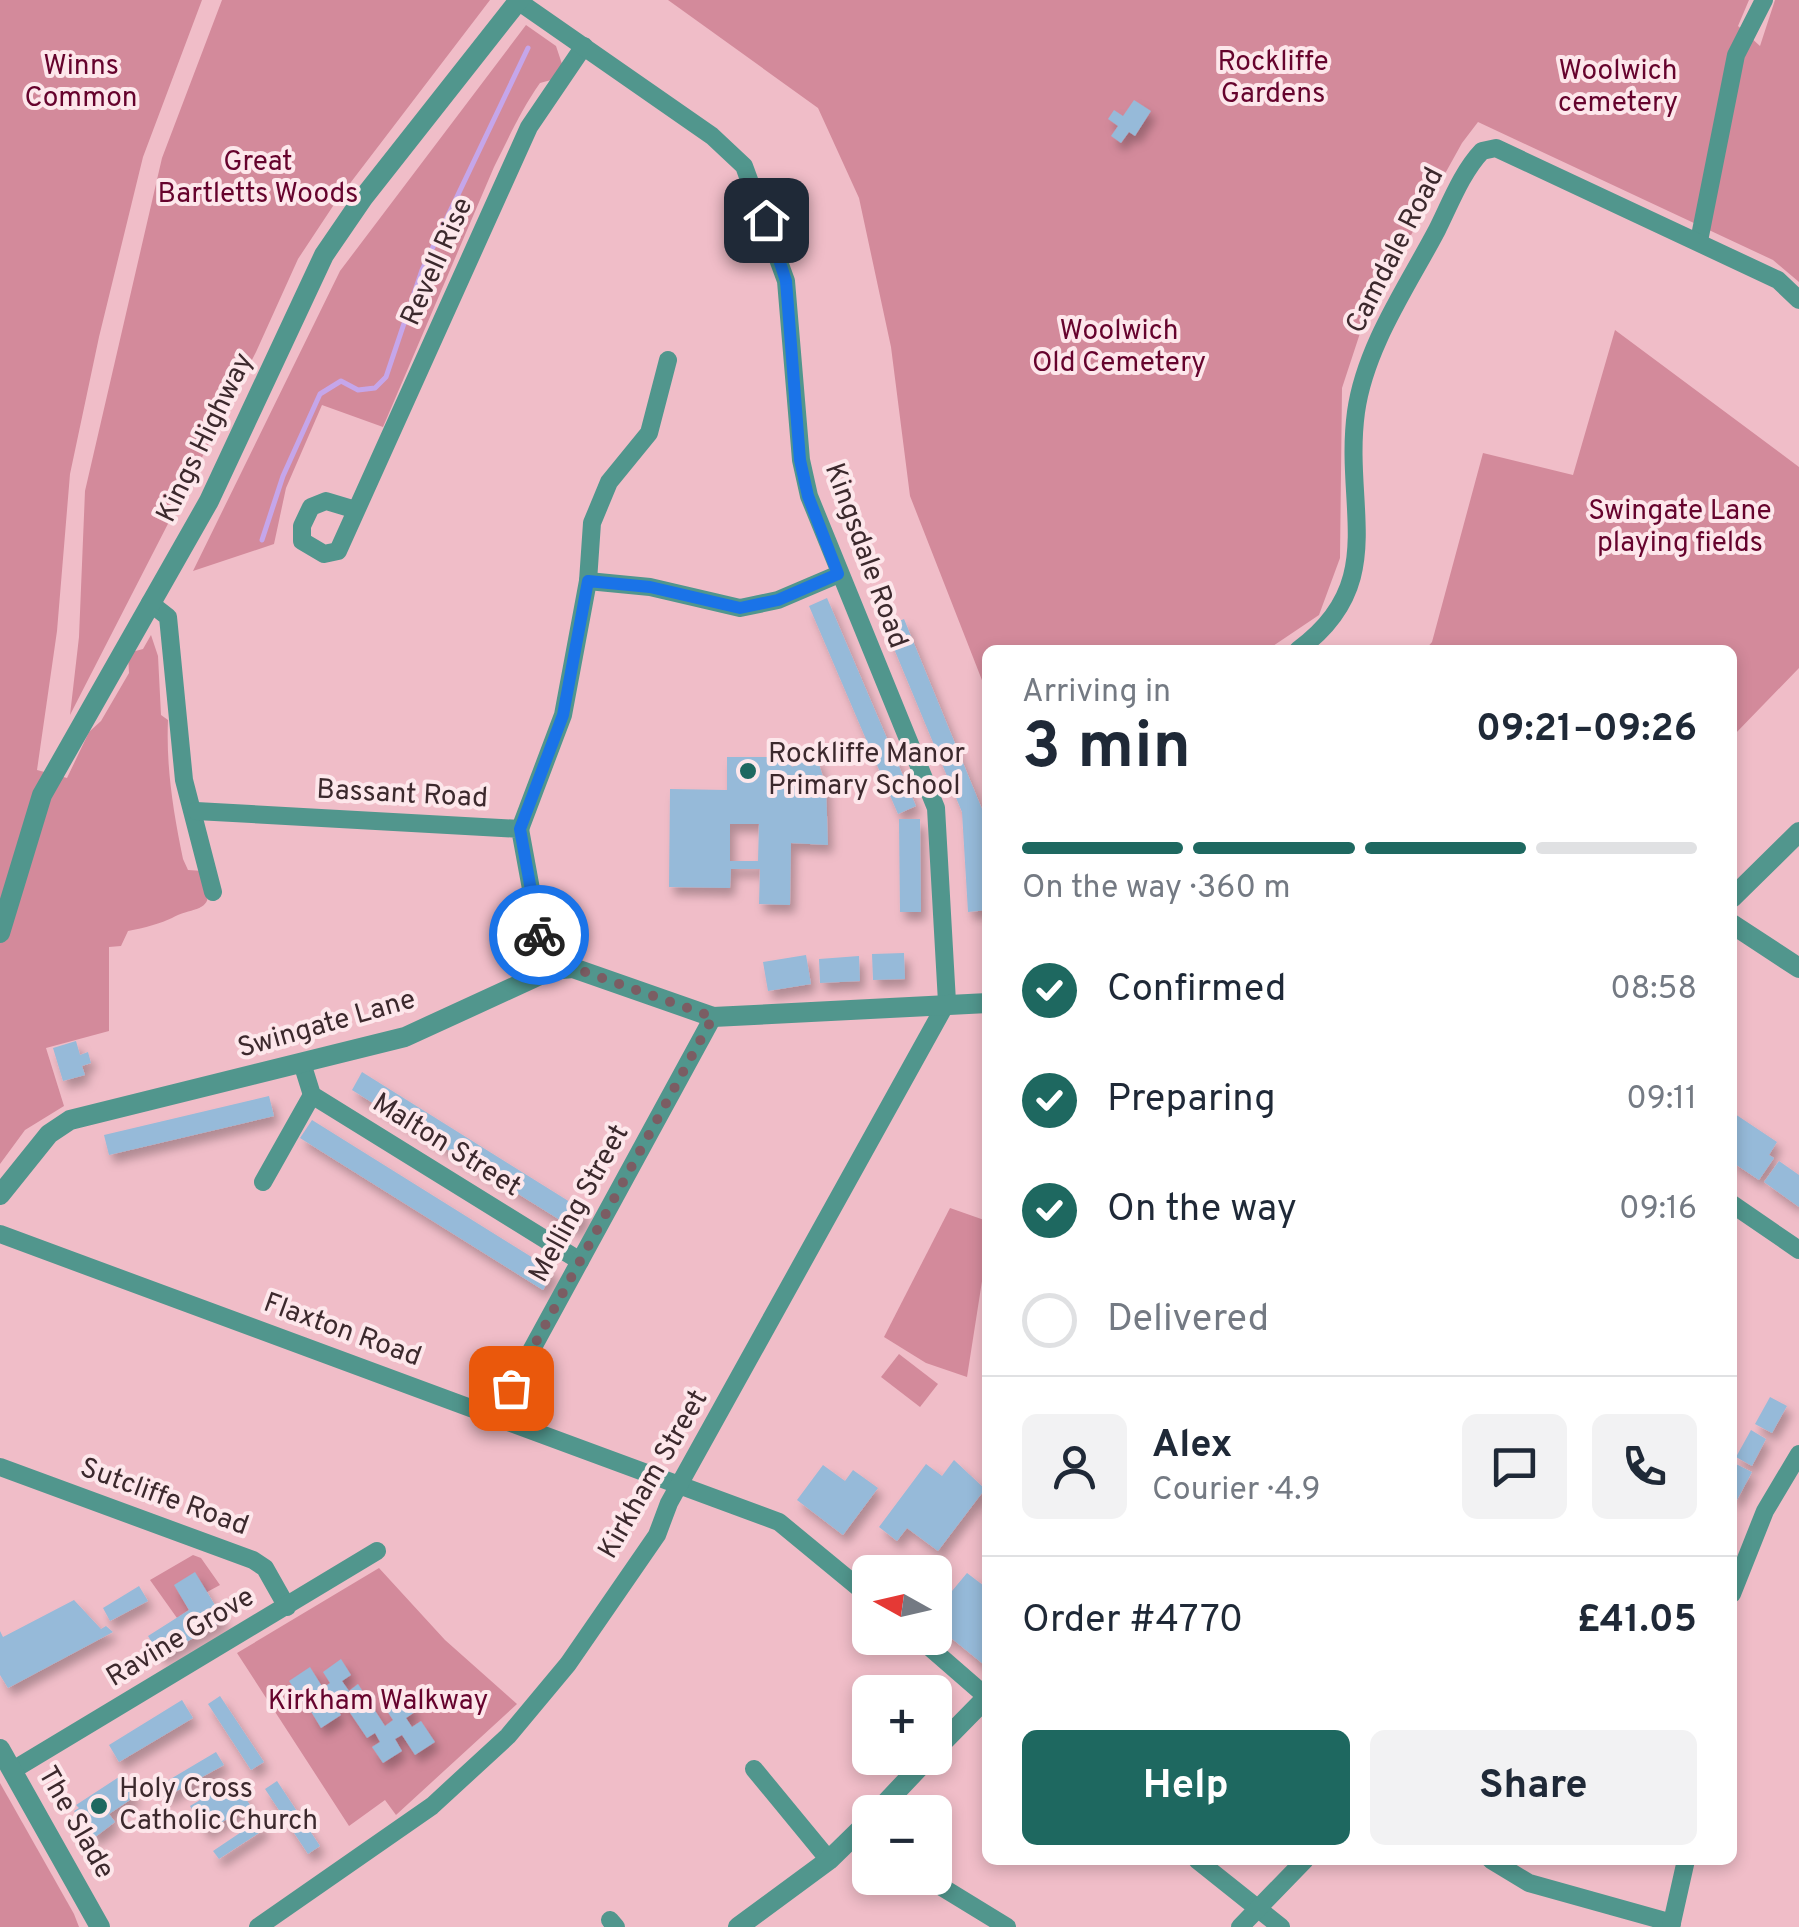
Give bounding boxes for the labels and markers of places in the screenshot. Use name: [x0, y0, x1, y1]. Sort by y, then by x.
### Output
pin: [724, 178, 809, 263]
place label: Rockliffe Manor Primary School: [768, 737, 965, 805]
marker: Rockliffe Manor Primary School: [737, 760, 759, 782]
pin: [469, 1346, 554, 1431]
place label: Holy Cross Catholic Church: [119, 1772, 318, 1840]
marker: Holy Cross Catholic Church: [88, 1795, 110, 1817]

